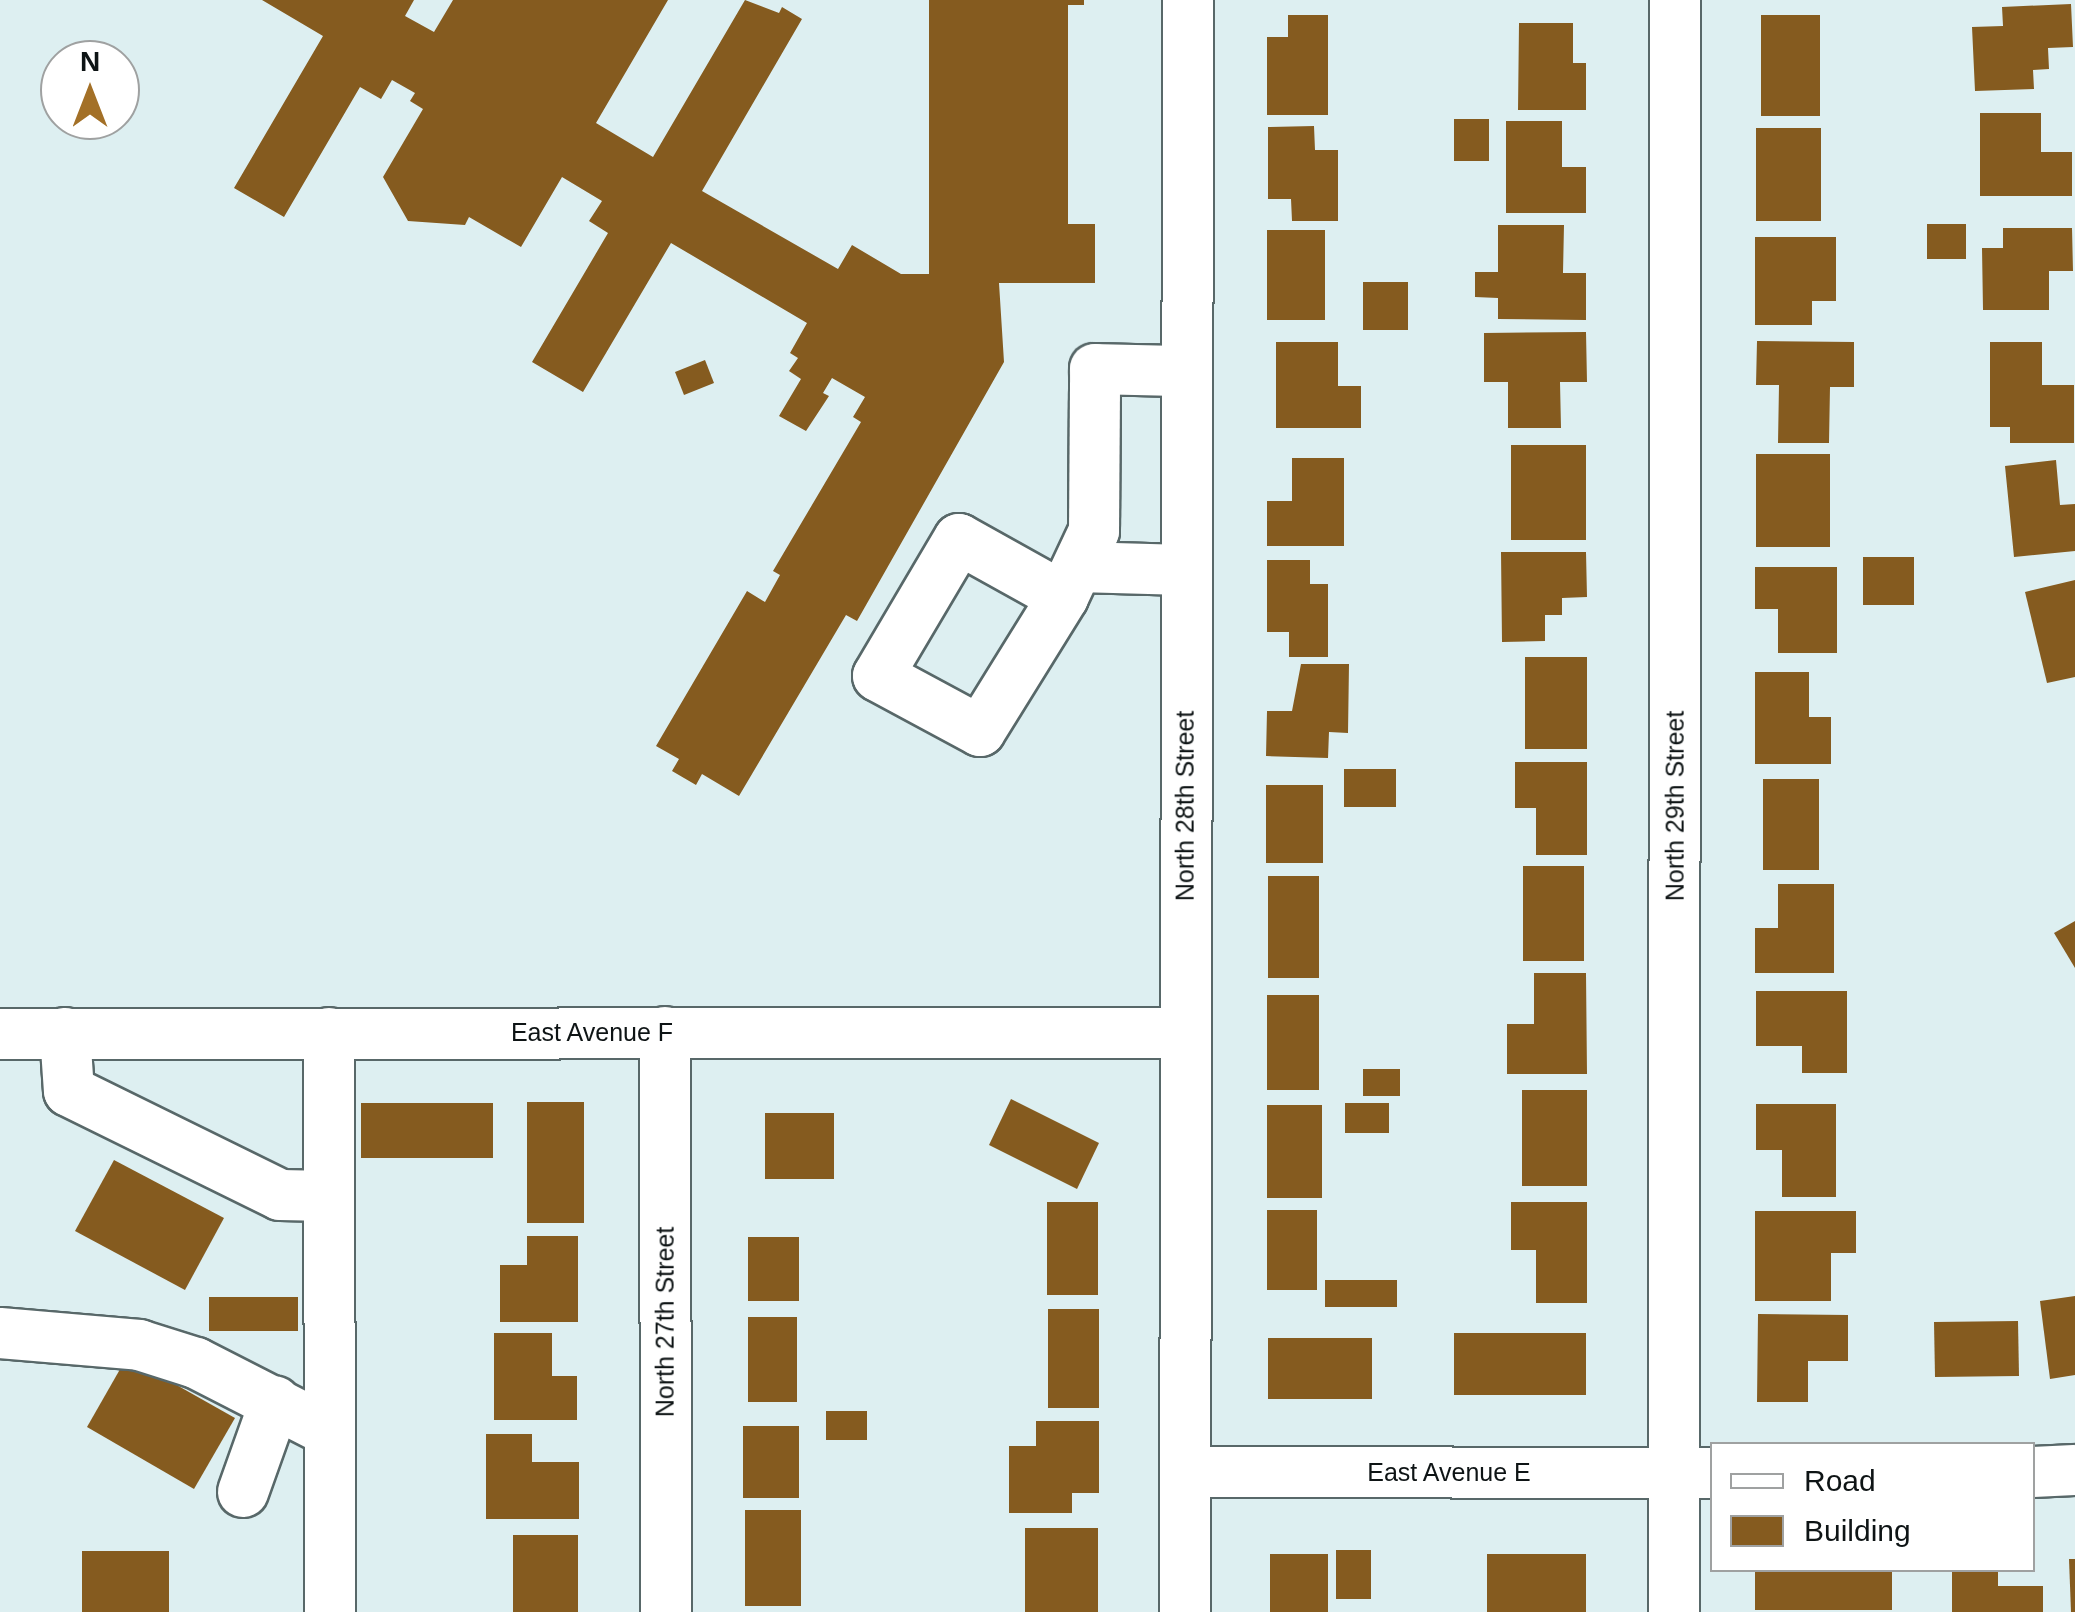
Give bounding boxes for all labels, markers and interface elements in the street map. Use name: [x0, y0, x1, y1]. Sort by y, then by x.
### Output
north arrow: [40, 40, 140, 140]
text: N: [80, 46, 100, 77]
street label: North 28th Street: [1170, 711, 1200, 901]
street label: North 29th Street: [1660, 711, 1690, 901]
street label: East Avenue F: [510, 1017, 674, 1047]
street label: North 27th Street: [650, 1227, 680, 1417]
legend: [1710, 1442, 2035, 1572]
street label: East Avenue E: [1367, 1457, 1531, 1487]
text: Road: [1804, 1464, 1876, 1497]
text: Building: [1804, 1514, 1911, 1547]

